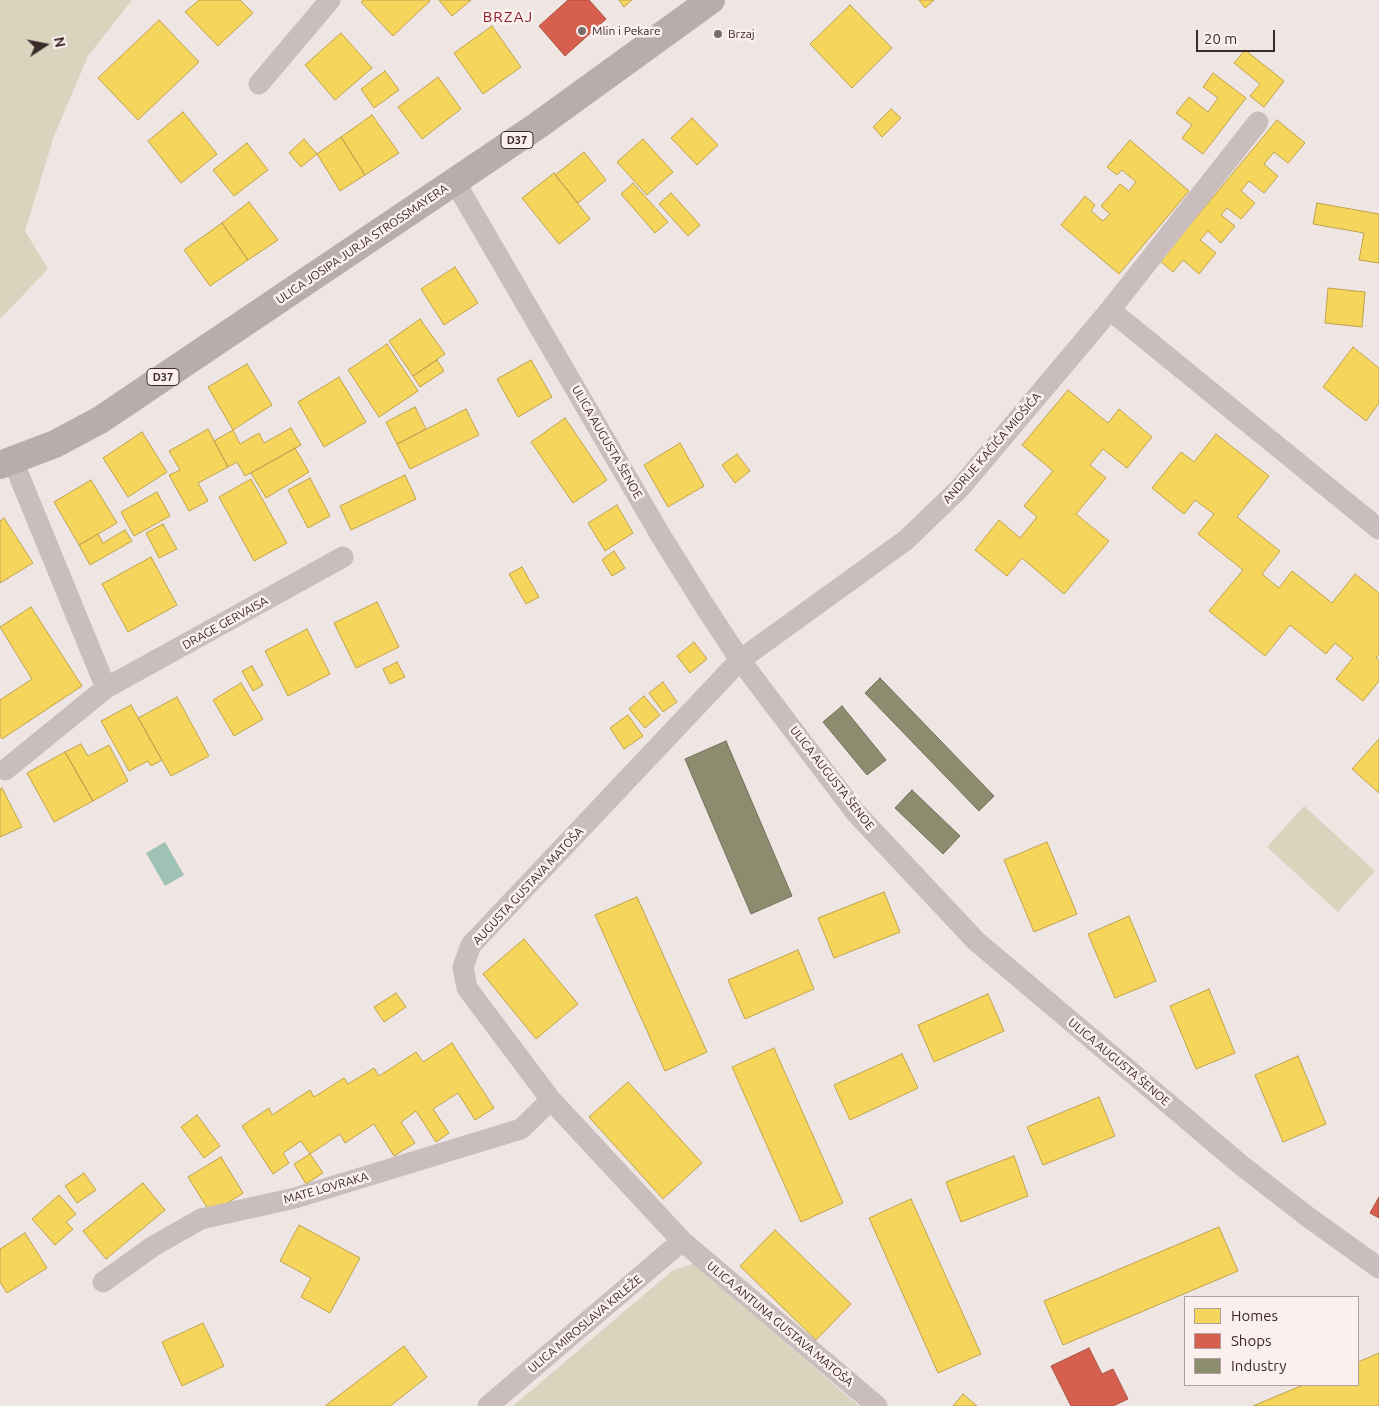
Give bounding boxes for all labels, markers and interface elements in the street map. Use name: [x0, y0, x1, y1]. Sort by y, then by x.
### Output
district label: BRZAJ: [482, 8, 534, 26]
north arrow: [20, 20, 70, 70]
scale bar: [1199, 20, 1278, 52]
place label: Mlin i Pekare: [592, 24, 661, 38]
marker: Mlin i Pekare: [576, 25, 588, 37]
place label: Brzaj: [728, 27, 755, 41]
marker: Brzaj: [712, 28, 724, 40]
text: 20 m: [1204, 30, 1237, 47]
text: N: [51, 35, 69, 49]
road number: D37: [501, 132, 533, 148]
street label: ULICA JOSIPA JURJA STROSSMAYERA: [273, 181, 451, 307]
road number: D37: [147, 368, 179, 386]
street label: ULICA AUGUSTA ŠENOE: [569, 383, 645, 501]
street label: ANDRIJE KAČIĆA MIOŠIĆA: [940, 390, 1044, 506]
street label: DRAGE GERVAISA: [180, 594, 270, 652]
street label: ULICA AUGUSTA ŠENOE: [787, 723, 877, 833]
street label: AUGUSTA GUSTAVA MATOŠA: [470, 824, 586, 948]
street label: ULICA AUGUSTA ŠENOE: [1065, 1015, 1173, 1109]
street label: MATE LOVRAKA: [282, 1169, 370, 1207]
street label: ULICA ANTUNA GUSTAVA MATOŠA: [704, 1259, 856, 1389]
street label: ULICA MIROSLAVA KRLEŽE: [525, 1272, 645, 1376]
legend: [1184, 1296, 1359, 1386]
text: Homes: [1231, 1307, 1278, 1324]
text: Shops: [1231, 1332, 1272, 1349]
text: Industry: [1231, 1357, 1286, 1374]

